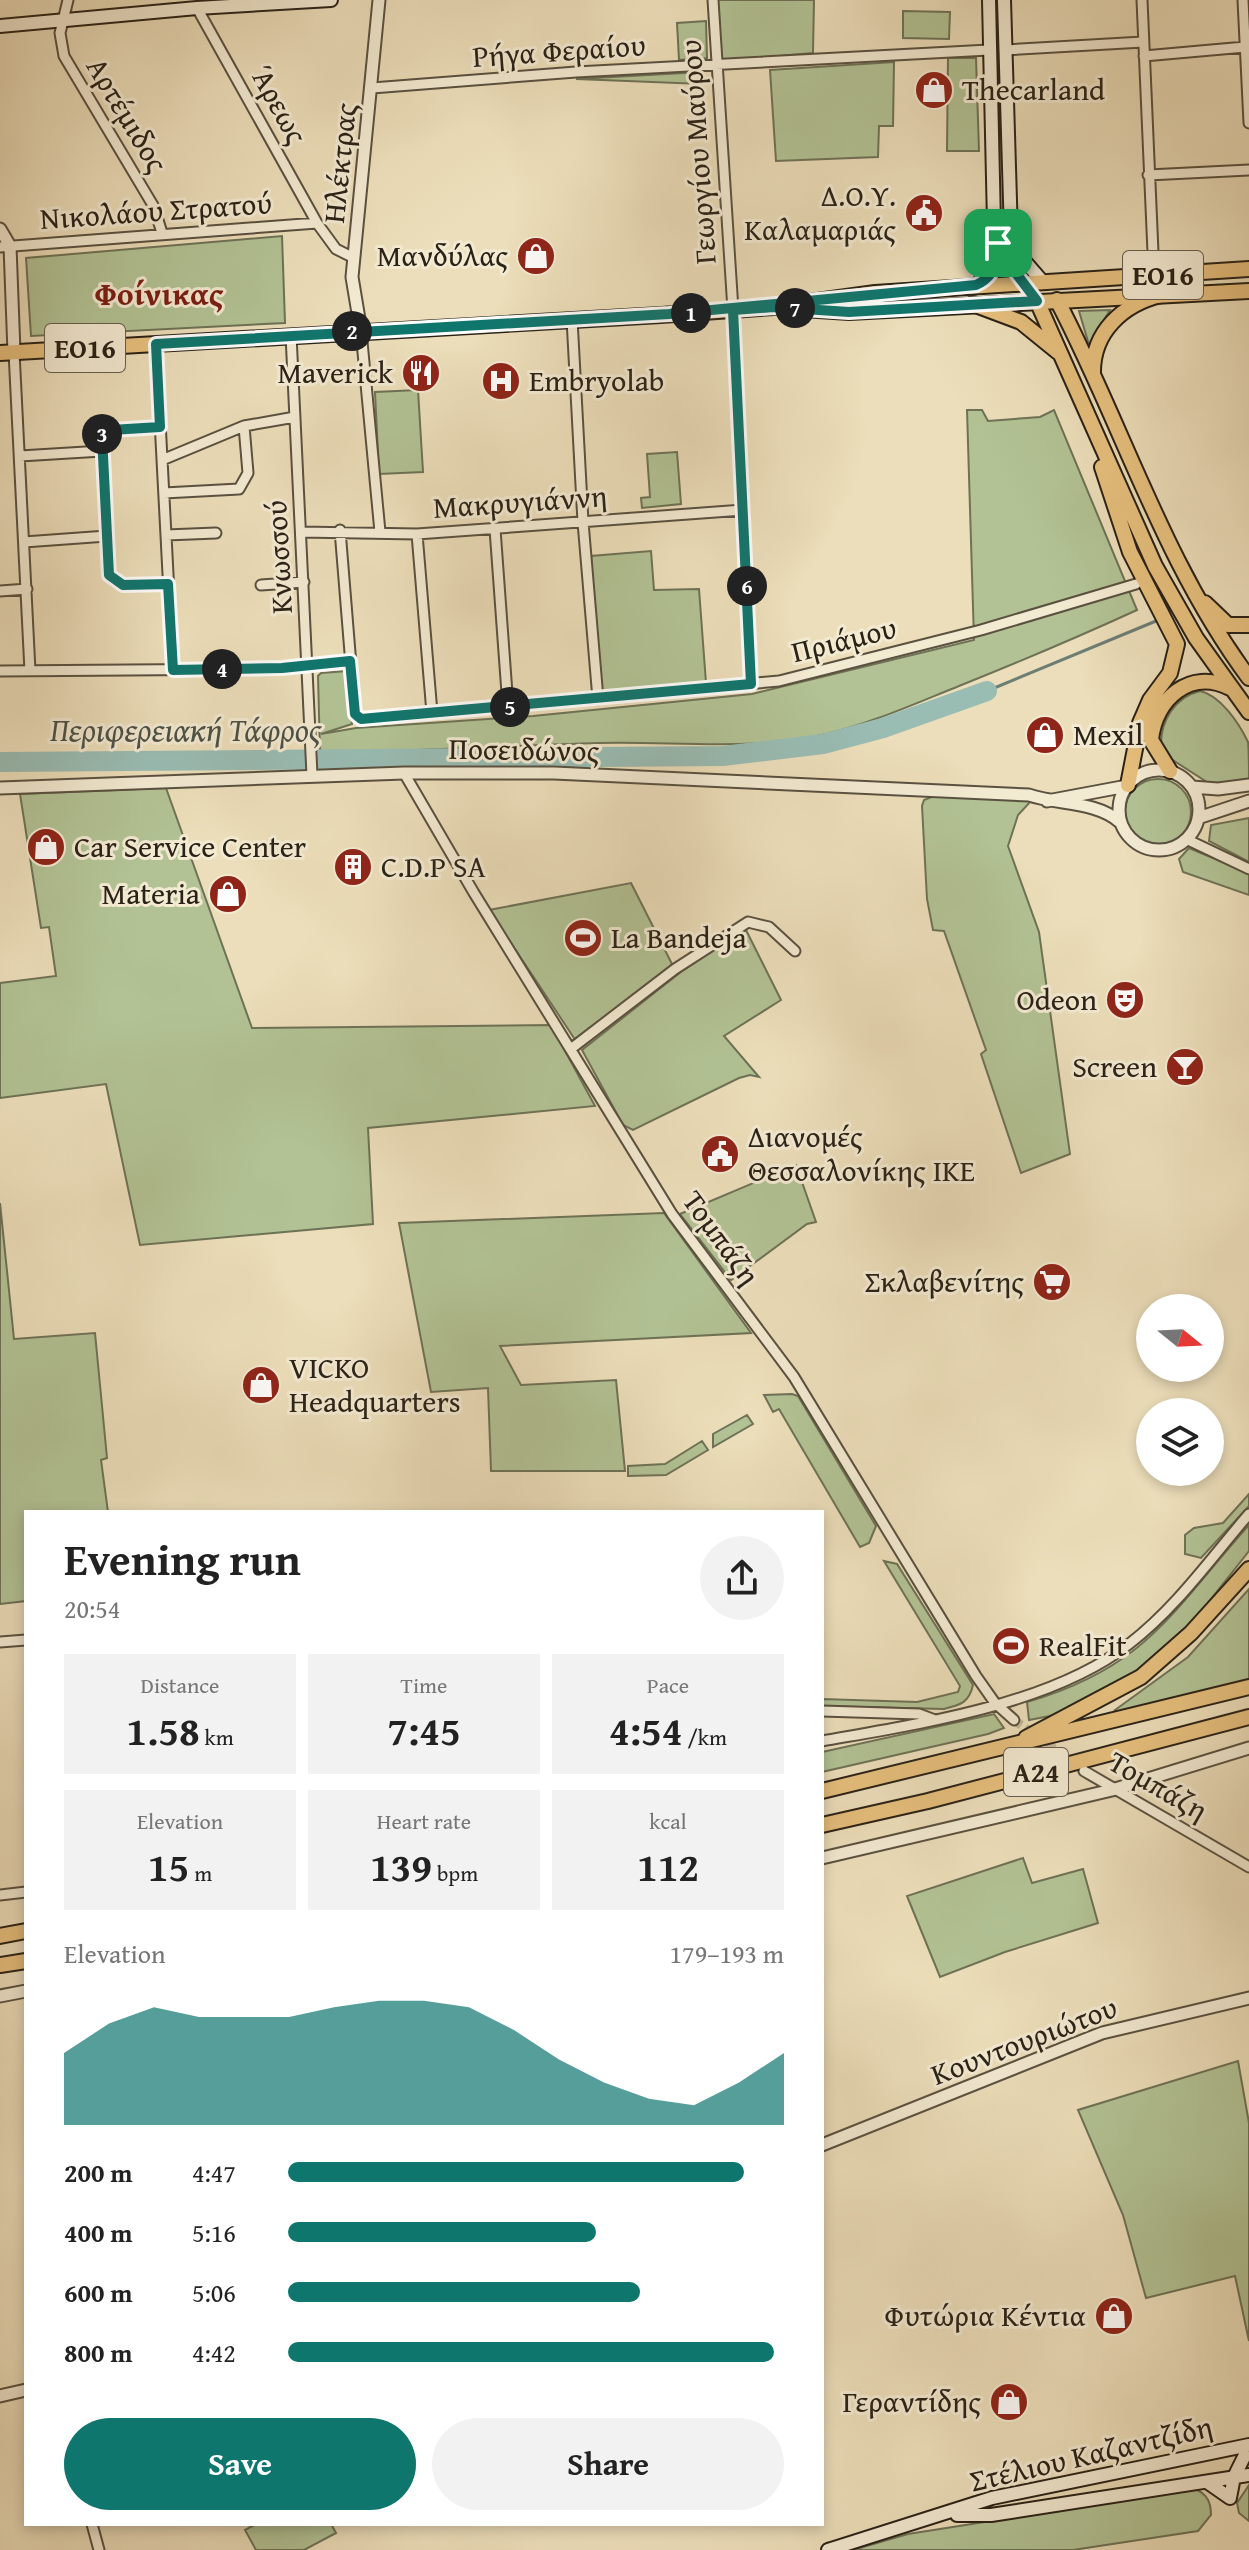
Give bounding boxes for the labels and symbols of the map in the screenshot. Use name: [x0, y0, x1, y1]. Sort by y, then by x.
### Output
street label: Ρήγα Φεραίου: [471, 22, 647, 78]
street label: Γεωργίου Μαύρου: [667, 38, 727, 266]
street label: Αρτέμιδος: [76, 49, 180, 181]
street label: Άρεως: [240, 57, 319, 152]
place label: Thecarland: [962, 67, 1105, 111]
shop icon: Thecarland: [913, 69, 955, 111]
street label: Ηλέκτρας: [311, 100, 367, 225]
place label: Δ.Ο.Υ. Καλαμαριάς: [744, 173, 896, 251]
street label: Νικολάου Στρατού: [39, 180, 273, 240]
public building icon: Δ.Ο.Υ. Καλαμαριάς: [903, 192, 945, 234]
pin: [964, 209, 1032, 277]
place label: Μανδύλας: [377, 233, 508, 277]
shop icon: Μανδύλας: [515, 235, 557, 277]
road number: ΕΟ16: [1123, 251, 1203, 299]
district label: Φοίνικας: [94, 270, 224, 317]
pin: 7: [775, 288, 815, 328]
pin: 1: [671, 293, 711, 333]
pin: 2: [332, 311, 372, 351]
road number: ΕΟ16: [45, 324, 125, 372]
place label: Maverick: [278, 350, 394, 394]
restaurant icon: Maverick: [400, 352, 442, 394]
place label: Embryolab: [529, 358, 664, 402]
hospital icon: Embryolab: [480, 360, 522, 402]
pin: 3: [82, 414, 122, 454]
street label: Μακρυγιάννη: [431, 473, 609, 529]
street label: Κνωσσού: [253, 499, 303, 615]
pin: 6: [727, 566, 767, 606]
street label: Πριάμου: [787, 605, 901, 673]
pin: 4: [202, 649, 242, 689]
pin: 5: [490, 687, 530, 727]
water label: Περιφερειακή Τάφρος: [49, 706, 323, 753]
place label: Mexil: [1073, 712, 1143, 756]
shop icon: Mexil: [1024, 714, 1066, 756]
street label: Ποσειδώνος: [448, 726, 600, 772]
place label: Car Service Center: [74, 824, 306, 868]
shop icon: Car Service Center: [25, 826, 67, 868]
place label: C.D.P SA: [381, 844, 486, 888]
building icon: C.D.P SA: [332, 846, 374, 888]
place label: Materia: [102, 871, 200, 915]
shop icon: Materia: [207, 873, 249, 915]
place label: La Bandeja: [611, 915, 747, 959]
sports icon: La Bandeja: [562, 917, 604, 959]
place label: Odeon: [1017, 977, 1097, 1021]
theatre icon: Odeon: [1104, 979, 1146, 1021]
place label: Screen: [1072, 1044, 1157, 1088]
bar icon: Screen: [1164, 1046, 1206, 1088]
place label: Διανομές Θεσσαλονίκης ΙΚΕ: [748, 1114, 975, 1192]
public building icon: Διανομές Θεσσαλονίκης ΙΚΕ: [699, 1133, 741, 1175]
street label: Τομπάζη: [672, 1181, 771, 1294]
place label: Σκλαβενίτης: [865, 1259, 1024, 1303]
supermarket icon: Σκλαβενίτης: [1031, 1261, 1073, 1303]
north arrow: [1136, 1294, 1224, 1382]
place label: VICKO Headquarters: [289, 1345, 461, 1423]
shop icon: VICKO Headquarters: [240, 1364, 282, 1406]
place label: RealFit: [1039, 1623, 1127, 1667]
sports icon: RealFit: [990, 1625, 1032, 1667]
street label: Τομπάζη: [1101, 1739, 1216, 1831]
road number: Α24: [1004, 1748, 1068, 1796]
street label: Κουντουριώτου: [924, 1984, 1123, 2096]
place label: Φυτώρια Κέντια: [884, 2293, 1086, 2337]
shop icon: Φυτώρια Κέντια: [1093, 2295, 1135, 2337]
place label: Γεραντίδης: [842, 2379, 981, 2423]
shop icon: Γεραντίδης: [988, 2381, 1030, 2423]
street label: Στέλιου Καζαντζίδη: [965, 2404, 1217, 2502]

